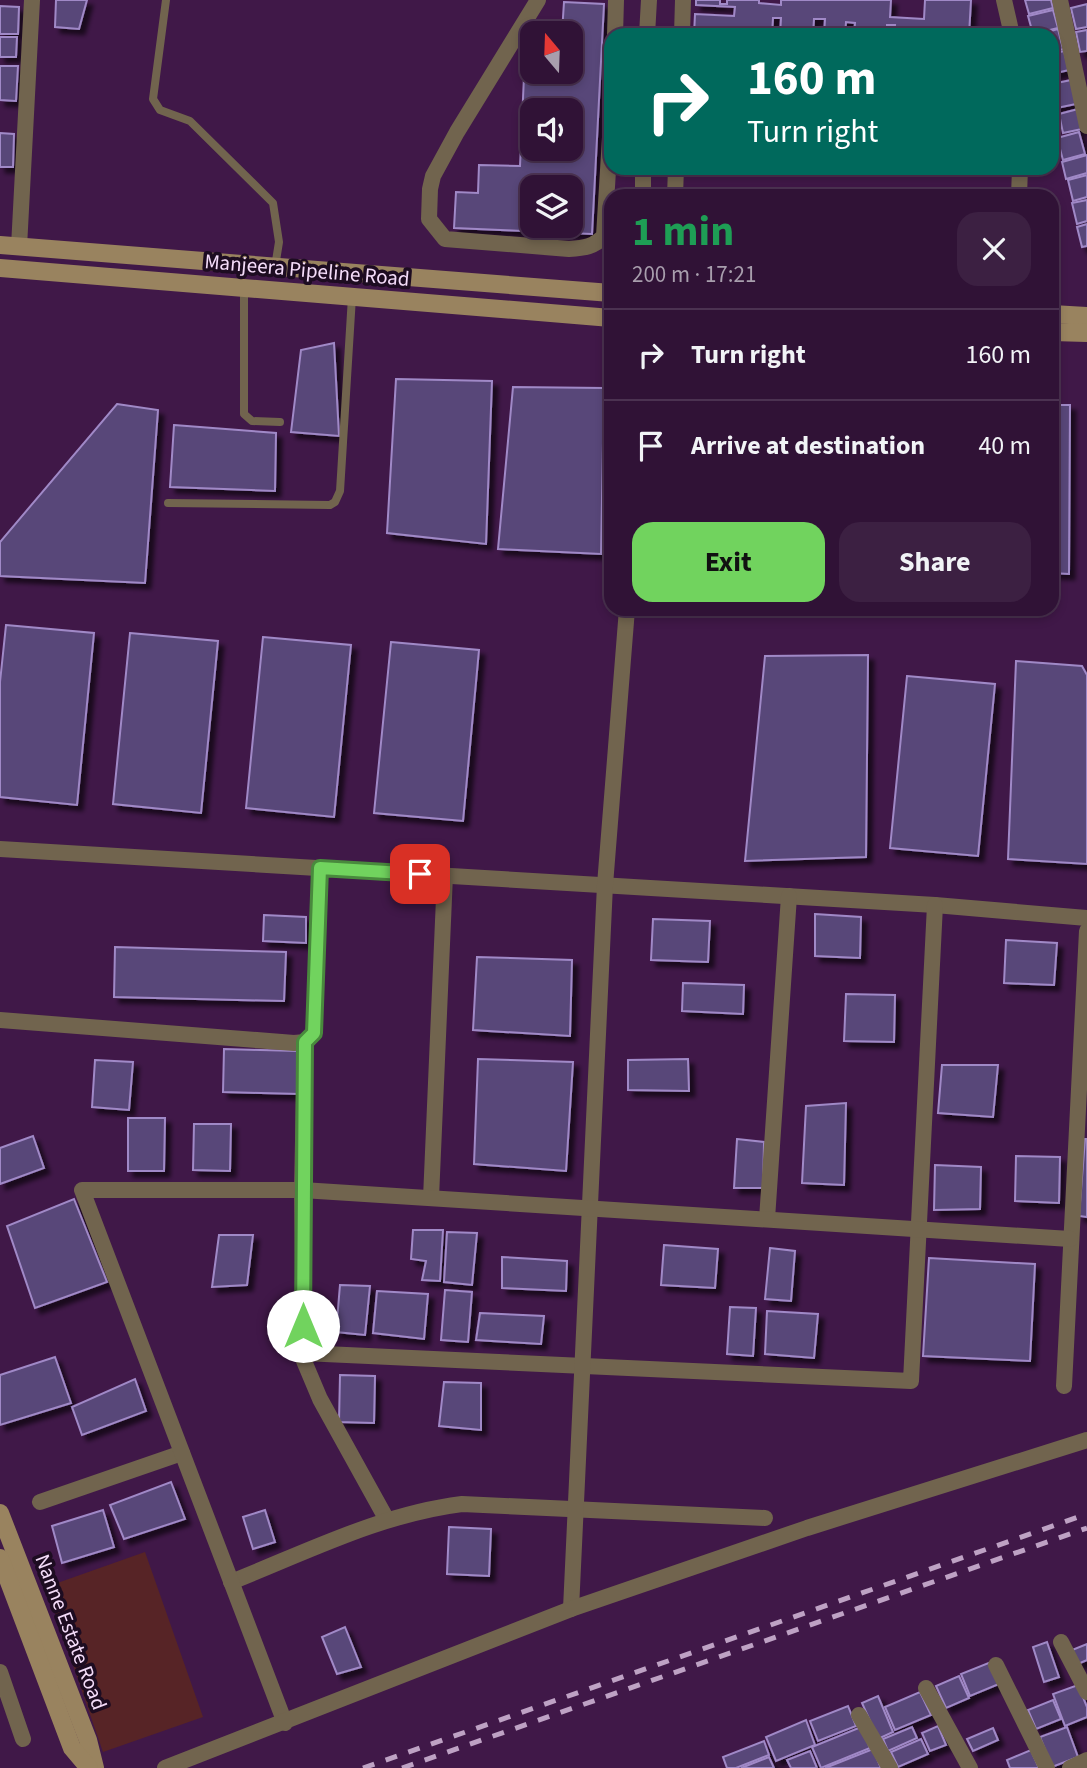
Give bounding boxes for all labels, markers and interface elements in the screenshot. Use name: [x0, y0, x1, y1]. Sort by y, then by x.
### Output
north arrow: [520, 21, 583, 84]
map controls: [520, 21, 583, 238]
text: 160 m: [747, 44, 876, 114]
icon: right: [632, 56, 723, 147]
button: sound: [520, 98, 583, 161]
text: Turn right: [747, 109, 878, 155]
button: layers: [520, 175, 583, 238]
text: 1 min: [632, 202, 734, 262]
button: close: [957, 212, 1031, 286]
street label: Manjeera Pipeline Road: [203, 246, 411, 294]
text: 200 m · 17:21: [632, 258, 756, 291]
icon: right: [632, 336, 670, 374]
text: Turn right: [691, 336, 806, 373]
text: 160 m: [965, 336, 1031, 373]
icon: arrive: [632, 427, 670, 465]
text: Arrive at destination: [691, 427, 925, 464]
text: 40 m: [978, 427, 1031, 464]
button: Exit: [632, 522, 825, 602]
button: Share: [839, 522, 1031, 602]
pin: [390, 844, 450, 904]
icon: arrive: [401, 855, 439, 893]
position arrow: [266, 1289, 340, 1363]
street label: Nanne Estate Road: [27, 1550, 115, 1714]

